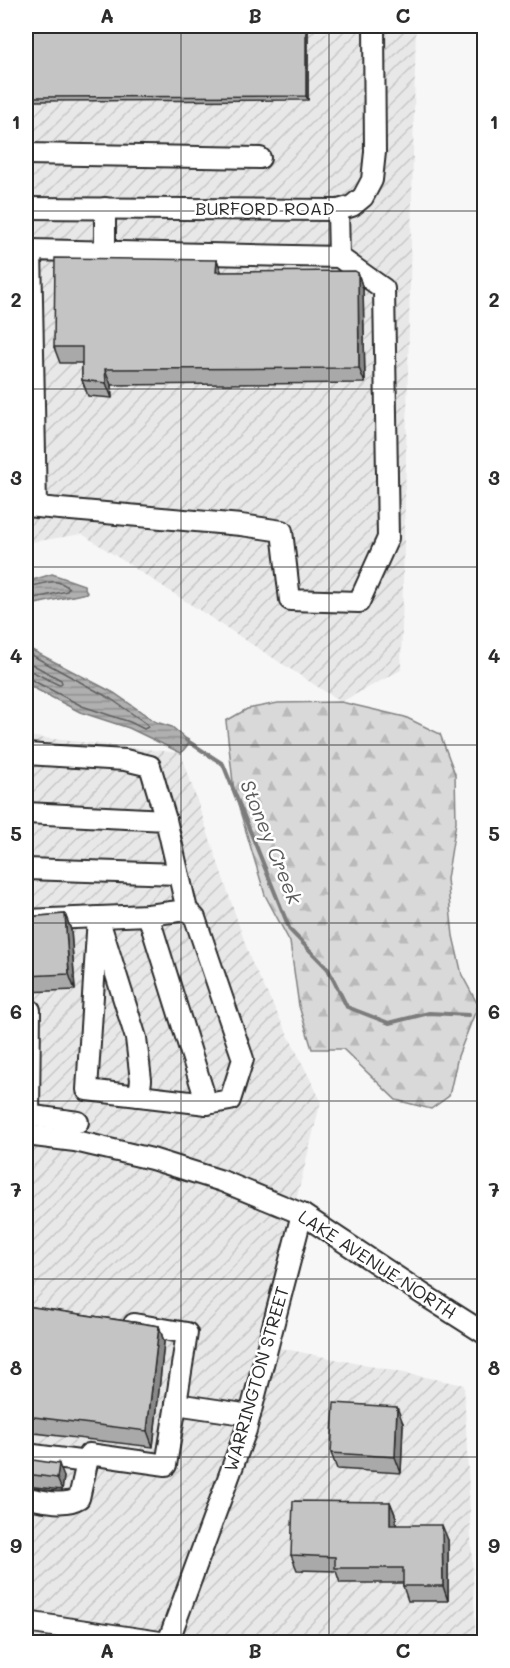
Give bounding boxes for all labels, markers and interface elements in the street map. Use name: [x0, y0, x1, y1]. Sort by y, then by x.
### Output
text: A: [100, 2, 114, 28]
text: B: [248, 2, 262, 28]
text: C: [396, 2, 411, 28]
text: 1: [12, 108, 20, 134]
text: 1: [490, 108, 498, 134]
street label: BURFORD ROAD: [195, 196, 335, 220]
text: 2: [10, 286, 22, 312]
text: 2: [488, 286, 500, 312]
text: 3: [10, 464, 22, 490]
text: 3: [488, 464, 500, 490]
text: 4: [10, 642, 23, 668]
text: 4: [488, 642, 501, 668]
water label: Stoney Creek: [235, 776, 309, 908]
text: 5: [10, 820, 22, 846]
text: 5: [488, 820, 500, 846]
text: 6: [10, 998, 22, 1024]
text: 6: [488, 998, 500, 1024]
text: 7: [10, 1176, 22, 1202]
text: 7: [488, 1176, 500, 1202]
street label: LAKE AVENUE NORTH: [294, 1204, 461, 1324]
street label: WARRINGTON STREET: [218, 1283, 294, 1474]
text: 8: [10, 1354, 22, 1380]
text: 8: [488, 1354, 500, 1380]
text: 9: [10, 1532, 22, 1558]
text: 9: [488, 1532, 500, 1558]
text: A: [100, 1637, 114, 1663]
text: B: [248, 1637, 262, 1663]
text: C: [396, 1637, 411, 1663]

